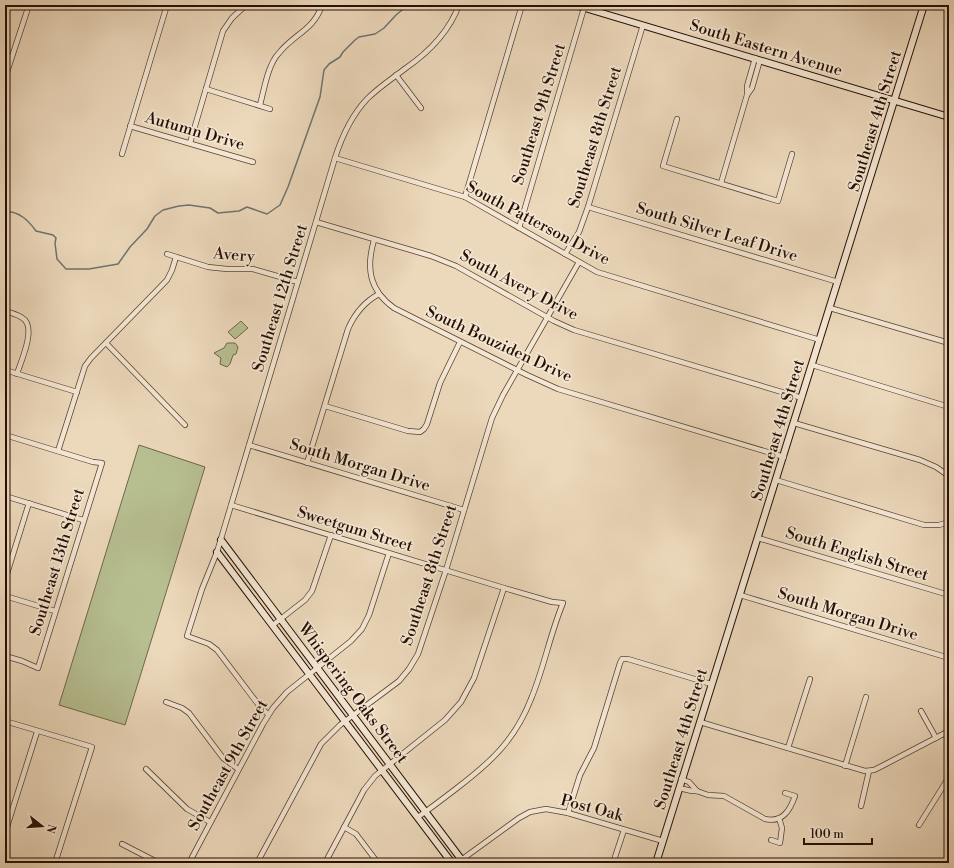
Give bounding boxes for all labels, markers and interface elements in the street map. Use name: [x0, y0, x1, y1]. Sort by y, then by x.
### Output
street label: South Eastern Avenue: [687, 15, 845, 81]
street label: Southeast 9th Street: [508, 41, 570, 187]
street label: Southeast 4th Street: [844, 48, 906, 194]
street label: Southeast 8th Street: [564, 64, 626, 210]
street label: Autumn Drive: [142, 107, 247, 155]
street label: South Patterson Drive: [463, 177, 613, 269]
street label: South Silver Leaf Drive: [634, 198, 800, 266]
street label: Southeast 12th Street: [248, 221, 312, 374]
street label: Avery: [212, 243, 256, 267]
street label: South Avery Drive: [456, 245, 582, 325]
street label: South Bouziden Drive: [423, 301, 575, 387]
street label: Southeast 4th Street: [747, 357, 809, 503]
street label: South Morgan Drive: [287, 434, 433, 496]
street label: Southeast 13th Street: [25, 486, 89, 638]
street label: Sweetgum Street: [295, 502, 416, 556]
street label: Southeast 8th Street: [397, 502, 461, 648]
street label: South English Street: [783, 523, 931, 585]
street label: South Morgan Drive: [775, 583, 921, 645]
street label: Whispering Oaks Street: [293, 618, 413, 767]
street label: Southeast 4th Street: [650, 666, 712, 812]
street label: Southeast 9th Street: [184, 696, 272, 834]
street label: Post Oak: [559, 790, 627, 826]
north arrow: [22, 806, 62, 846]
scale bar: [804, 820, 872, 846]
text: N: [43, 822, 59, 835]
text: 100 m: [810, 827, 844, 842]

